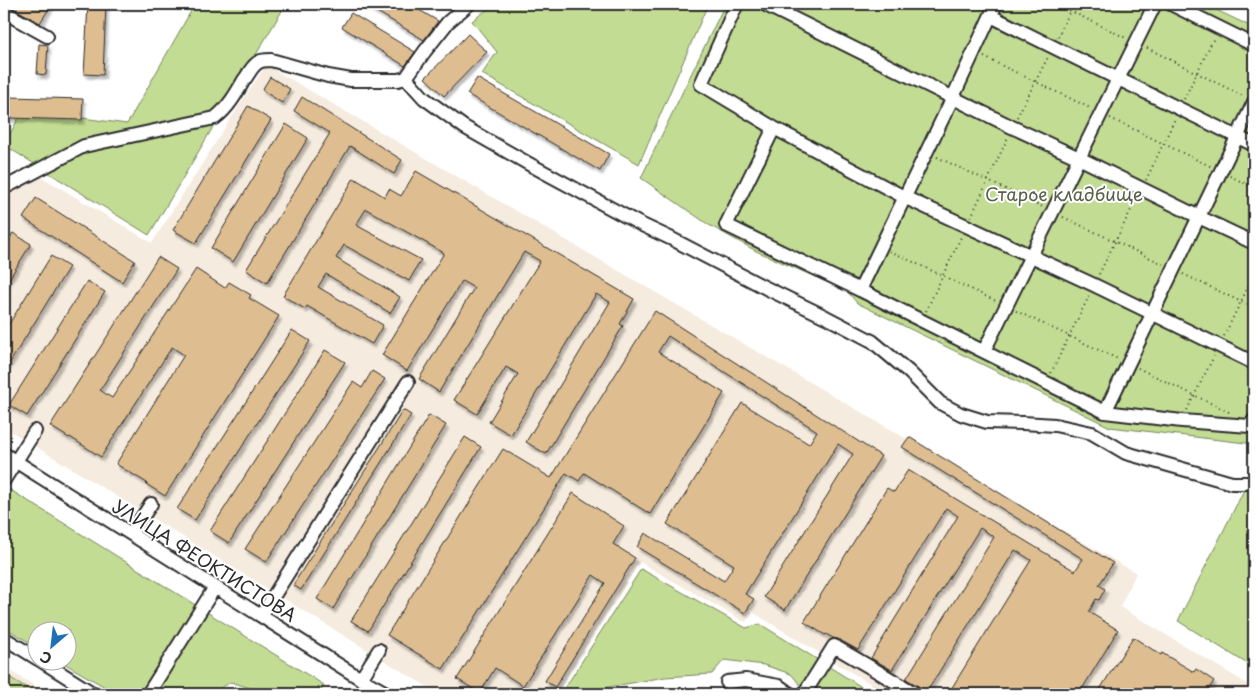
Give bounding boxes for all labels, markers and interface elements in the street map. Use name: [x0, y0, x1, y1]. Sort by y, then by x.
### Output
park label: Старое кладбище: [985, 180, 1143, 207]
street label: УЛИЦА ФЕОКТИСТОВА: [108, 492, 302, 628]
north arrow: [28, 620, 78, 670]
text: С: [36, 646, 55, 670]

